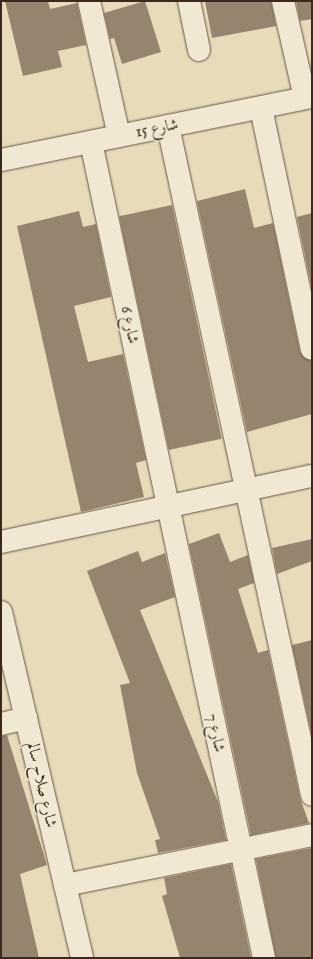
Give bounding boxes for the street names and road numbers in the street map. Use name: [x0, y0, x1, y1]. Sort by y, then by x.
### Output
street label: شارع 15: [134, 115, 180, 143]
street label: شارع 6: [116, 304, 142, 346]
street label: شارع 7: [202, 712, 228, 754]
street label: شارع صلاح سالم: [22, 740, 60, 830]

